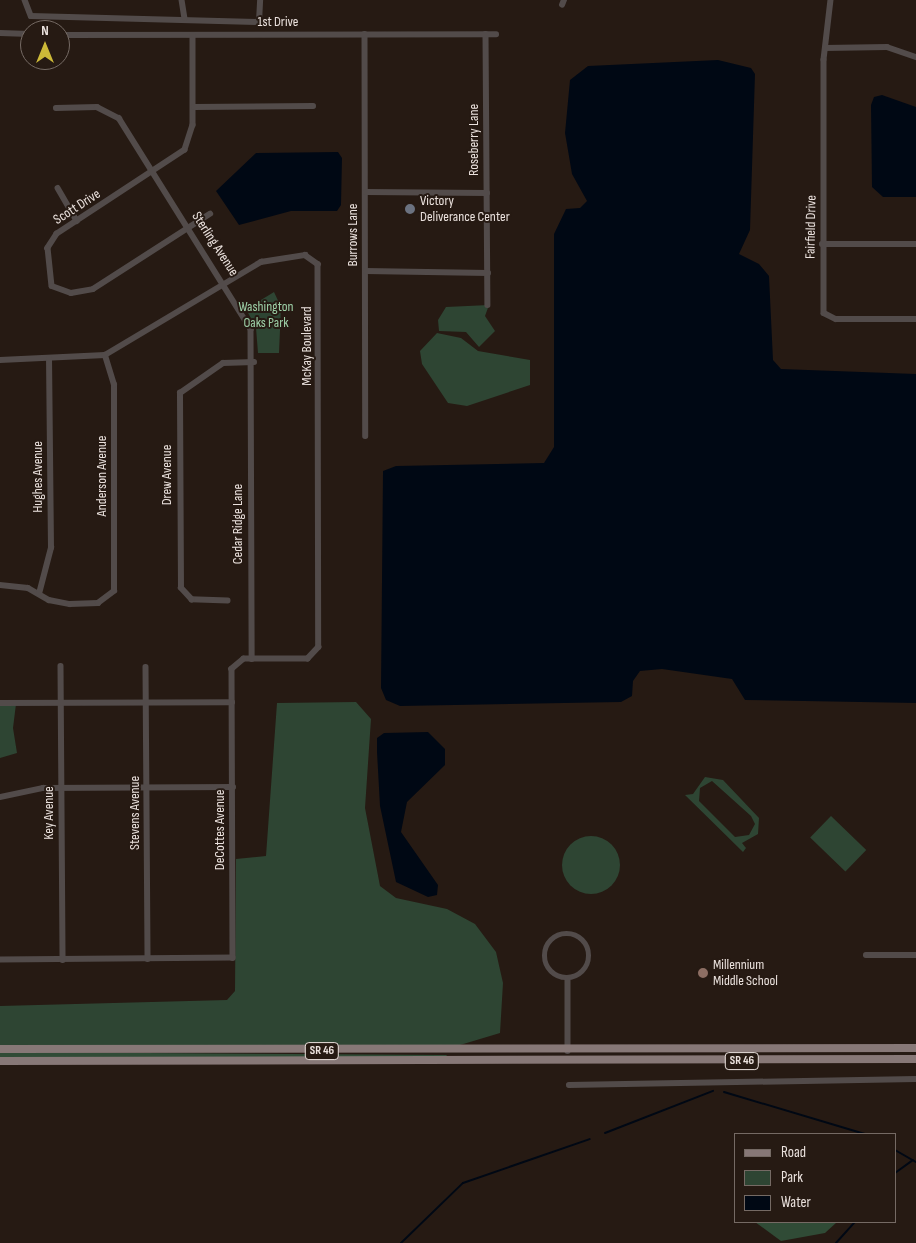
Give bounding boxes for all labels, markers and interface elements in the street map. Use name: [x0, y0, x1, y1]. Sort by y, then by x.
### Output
street label: 1st Drive: [258, 14, 298, 30]
north arrow: [20, 20, 70, 70]
text: N: [41, 22, 49, 39]
street label: Roseberry Lane: [466, 104, 482, 176]
street label: Scott Drive: [50, 186, 104, 228]
place label: Victory Deliverance Center: [420, 193, 510, 226]
street label: Fairfield Drive: [802, 195, 820, 259]
marker: Victory Deliverance Center: [404, 203, 416, 215]
street label: Burrows Lane: [345, 204, 361, 266]
street label: Sterling Avenue: [188, 209, 242, 279]
park label: Washington Oaks Park: [238, 299, 294, 332]
street label: McKay Boulevard: [299, 306, 315, 386]
street label: Anderson Avenue: [94, 436, 110, 516]
street label: Hughes Avenue: [30, 441, 46, 513]
street label: Drew Avenue: [159, 445, 175, 505]
street label: Cedar Ridge Lane: [230, 484, 246, 564]
street label: Stevens Avenue: [127, 776, 143, 850]
street label: Key Avenue: [41, 786, 57, 840]
street label: DeCottes Avenue: [212, 790, 228, 870]
place label: Millennium Middle School: [713, 957, 778, 990]
marker: Millennium Middle School: [697, 967, 709, 979]
road number: SR 46: [304, 1042, 340, 1060]
road number: SR 46: [724, 1052, 760, 1070]
legend: [734, 1133, 896, 1223]
text: Road: [781, 1143, 806, 1162]
text: Park: [781, 1168, 803, 1187]
text: Water: [781, 1193, 811, 1212]

